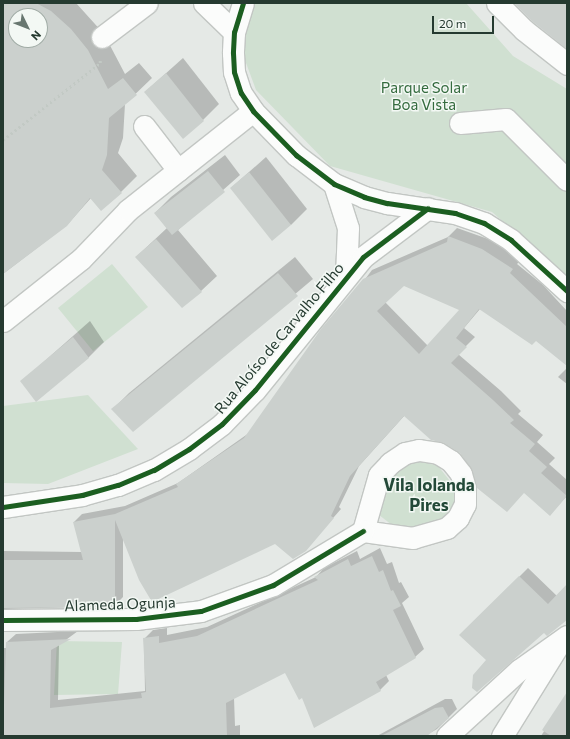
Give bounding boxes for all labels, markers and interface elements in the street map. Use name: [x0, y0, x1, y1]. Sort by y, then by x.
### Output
north arrow: [8, 8, 48, 48]
scale bar: [434, 8, 496, 34]
text: 20 m: [439, 16, 466, 30]
text: N: [29, 28, 44, 43]
park label: Parque Solar Boa Vista: [381, 78, 467, 113]
street label: Rua Aloíso de Carvalho Filho: [210, 259, 348, 417]
district label: Vila Iolanda Pires: [383, 475, 475, 515]
street label: Alameda Ogunja: [64, 593, 176, 615]

